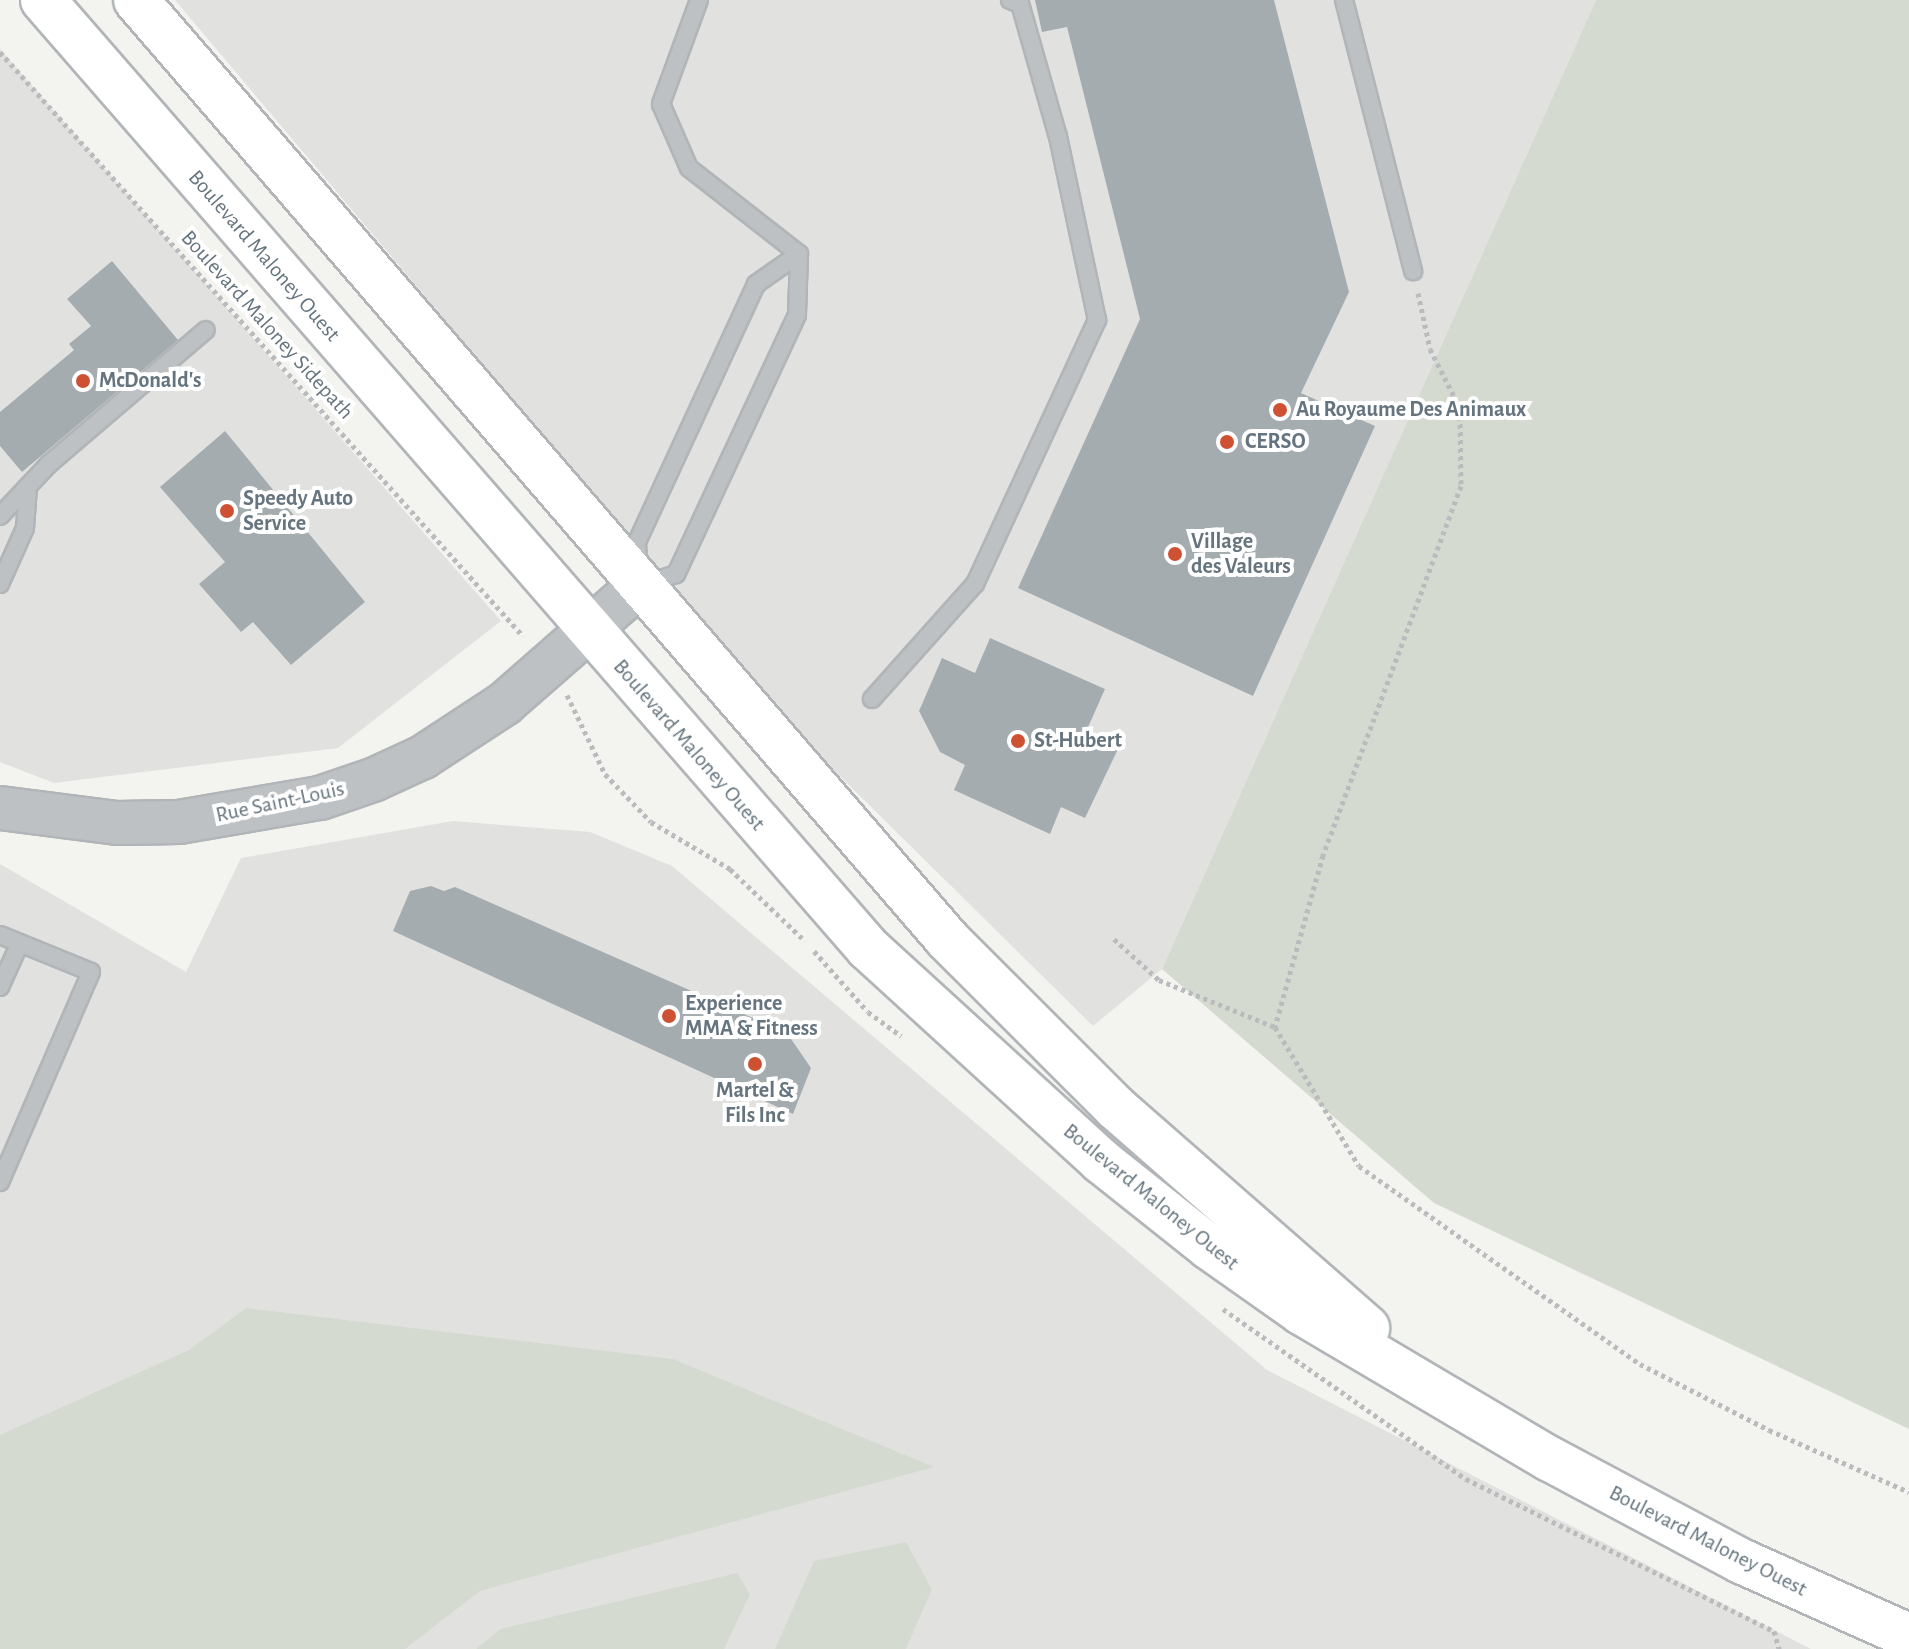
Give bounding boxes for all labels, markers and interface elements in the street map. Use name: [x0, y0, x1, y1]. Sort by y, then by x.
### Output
street label: Boulevard Maloney Ouest: [182, 165, 346, 347]
street label: Boulevard Maloney Sidepath: [175, 225, 359, 425]
place label: McDonald's: [99, 368, 201, 394]
marker: McDonald's: [74, 372, 92, 390]
place label: Au Royaume Des Animaux: [1296, 397, 1526, 423]
marker: Au Royaume Des Animaux: [1271, 401, 1289, 419]
place label: CERSO: [1245, 429, 1306, 455]
marker: CERSO: [1216, 431, 1238, 453]
place label: Speedy Auto Service: [243, 485, 353, 536]
marker: Speedy Auto Service: [218, 502, 236, 520]
place label: Village des Valeurs: [1191, 528, 1291, 580]
marker: Village des Valeurs: [1166, 545, 1184, 563]
street label: Boulevard Maloney Ouest: [607, 654, 771, 836]
place label: St-Hubert: [1034, 728, 1122, 754]
marker: St-Hubert: [1009, 732, 1027, 750]
street label: Rue Saint-Louis: [213, 776, 347, 828]
place label: Experience MMA & Fitness: [685, 990, 818, 1042]
marker: Experience MMA & Fitness: [660, 1007, 678, 1025]
marker: Martel & Fils Inc: [746, 1055, 764, 1073]
place label: Martel & Fils Inc: [716, 1077, 794, 1128]
street label: Boulevard Maloney Ouest: [1058, 1118, 1244, 1276]
street label: Boulevard Maloney Ouest: [1605, 1480, 1811, 1602]

